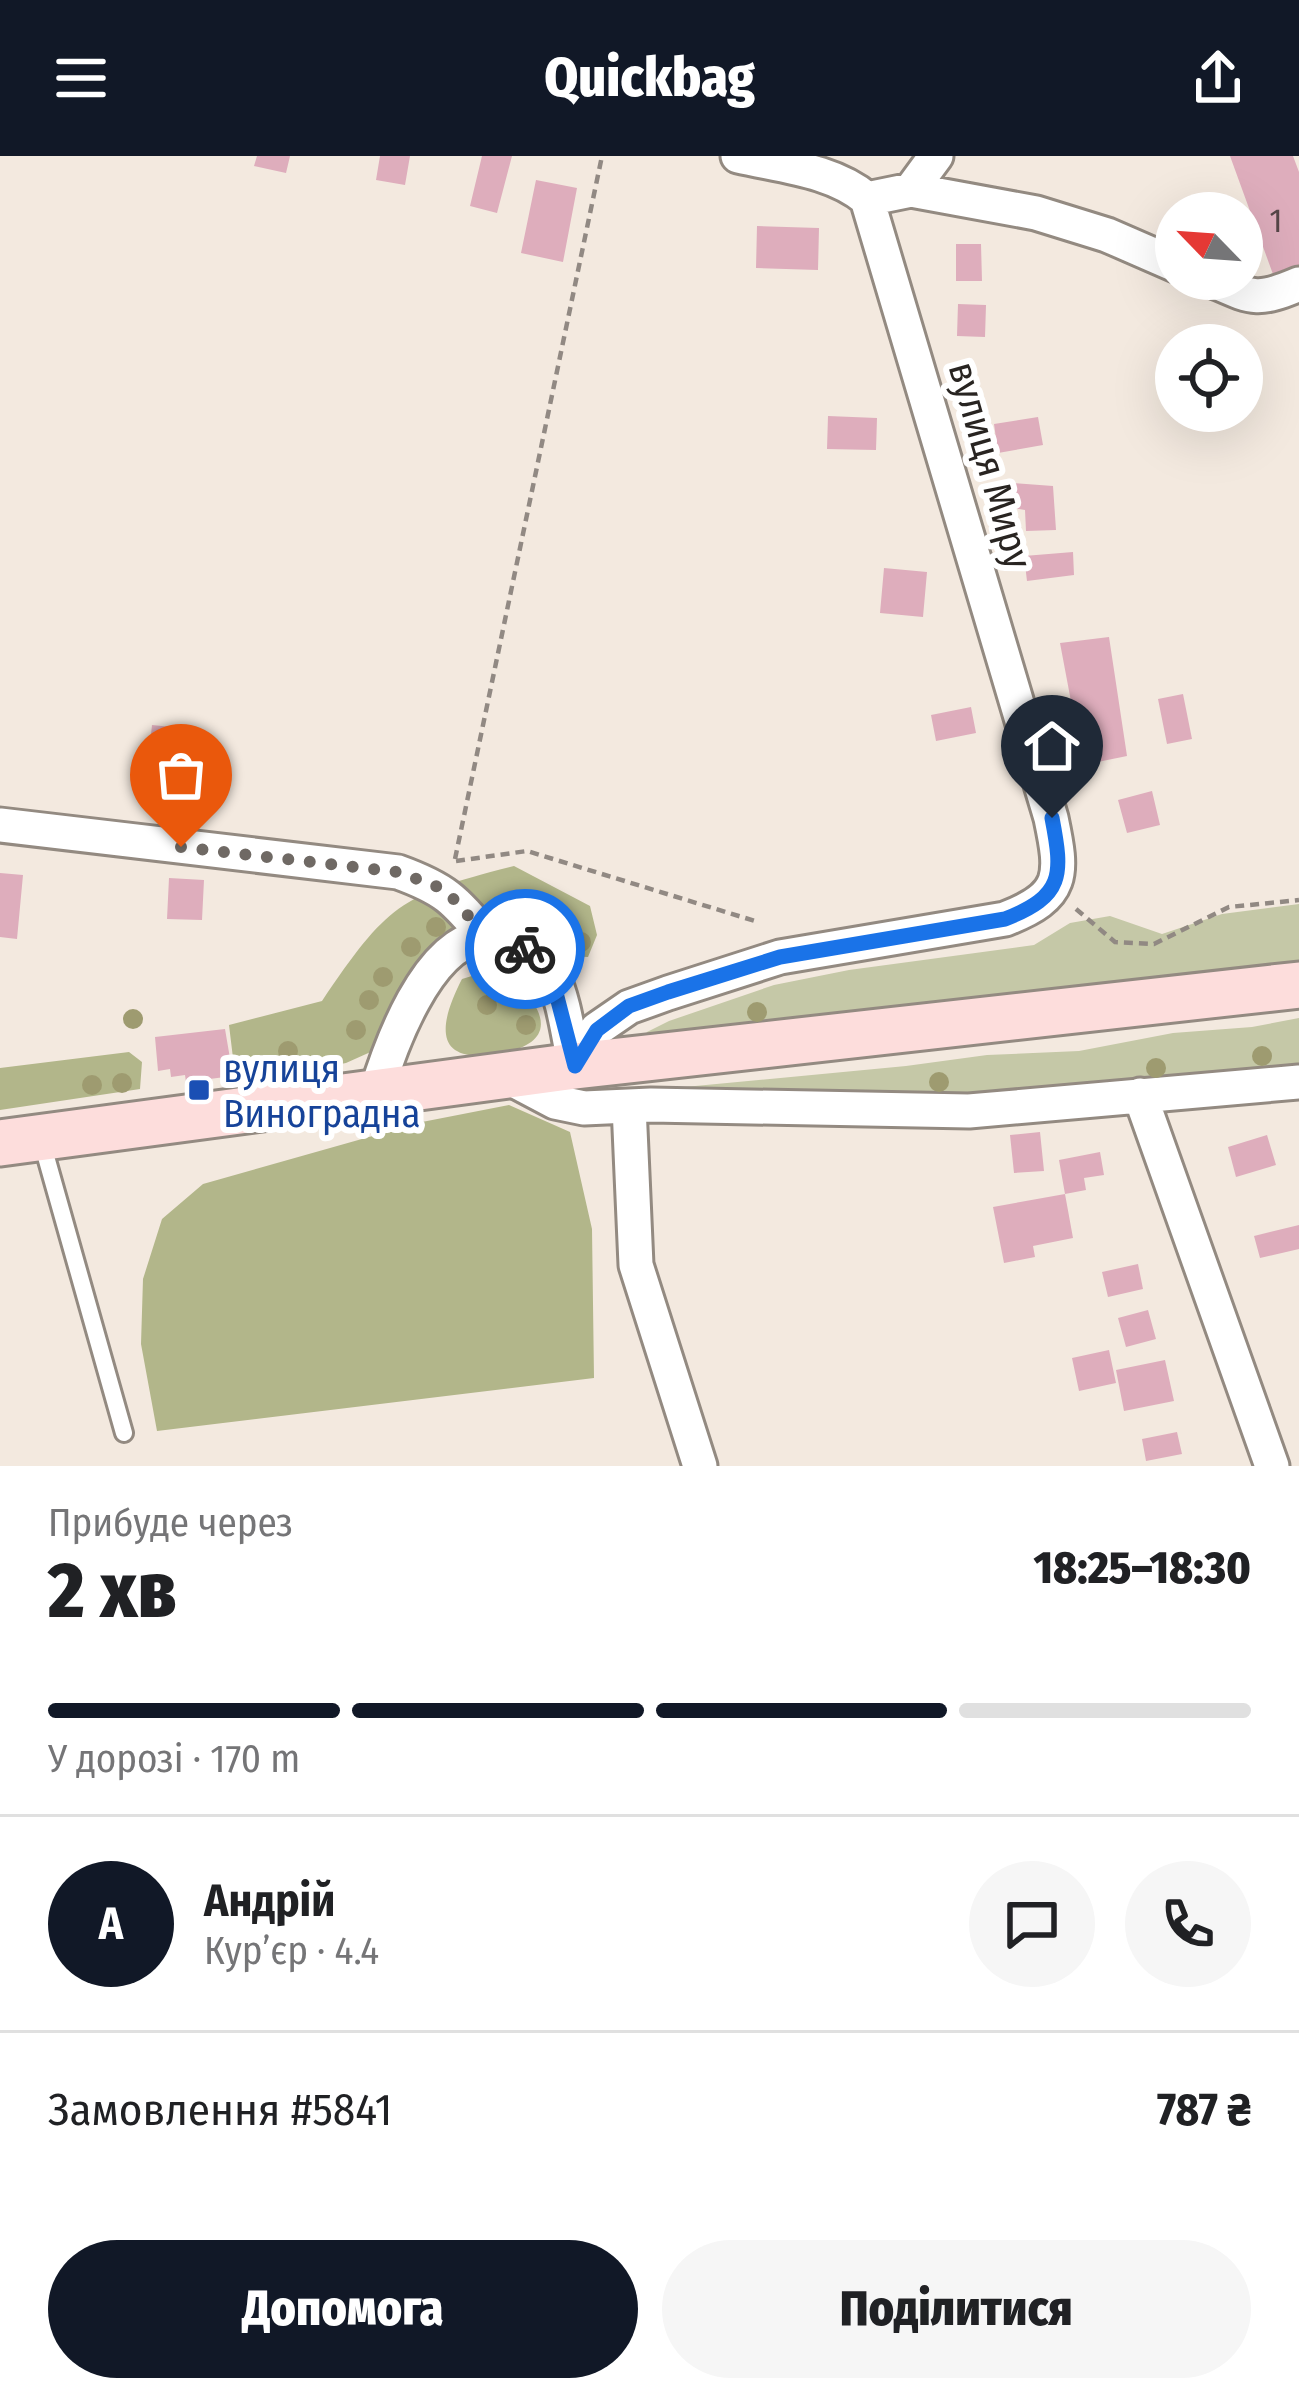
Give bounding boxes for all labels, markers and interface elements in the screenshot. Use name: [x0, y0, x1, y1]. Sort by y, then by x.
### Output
icon: menu: [48, 45, 114, 111]
icon: share: [1185, 45, 1251, 111]
text: Quickbag: [544, 46, 755, 110]
north arrow: [1155, 192, 1263, 300]
map controls: [1155, 192, 1263, 432]
house number: 1: [1270, 201, 1282, 241]
button: locate: [1155, 324, 1263, 432]
street label: вулиця Миру: [939, 357, 1042, 574]
pin: [1001, 695, 1103, 818]
icon: home: [1019, 713, 1085, 779]
pin: [130, 724, 232, 847]
icon: bag: [148, 742, 214, 808]
courier: [465, 889, 585, 1009]
icon: bike: [492, 916, 558, 982]
place label: вулиця Виноградна: [223, 1046, 421, 1137]
marker: вулиця Виноградна: [186, 1077, 212, 1103]
text: Прибуде через: [48, 1500, 293, 1546]
text: 18:25–18:30: [1034, 1541, 1251, 1595]
text: 2 хв: [48, 1544, 177, 1638]
text: У дорозі · 170 m: [48, 1736, 300, 1782]
button: chat: [969, 1861, 1095, 1987]
button: phone: [1125, 1861, 1251, 1987]
text: Андрій: [204, 1874, 335, 1928]
text: А: [99, 1897, 123, 1951]
text: Кур’єр · 4.4: [204, 1928, 379, 1974]
text: Замовлення #5841: [48, 2083, 392, 2137]
text: 787 ₴: [1157, 2083, 1251, 2137]
button: Допомога: [48, 2240, 638, 2378]
button: Поділитися: [662, 2240, 1251, 2378]

